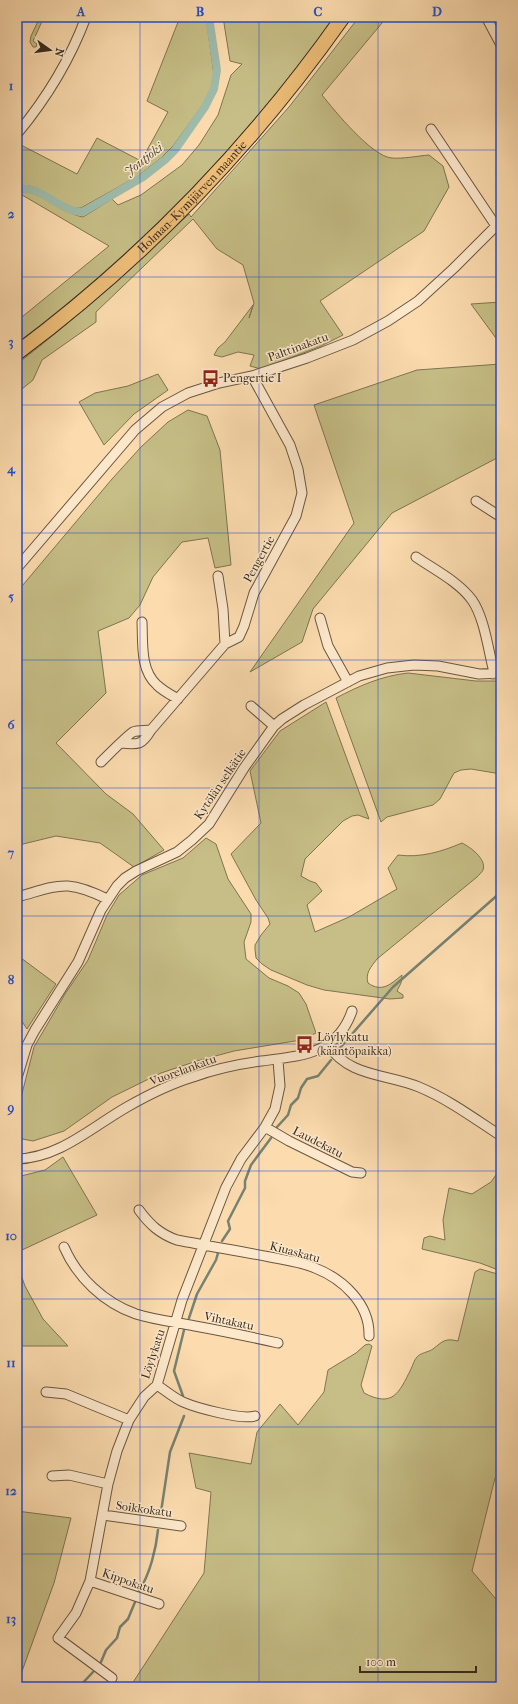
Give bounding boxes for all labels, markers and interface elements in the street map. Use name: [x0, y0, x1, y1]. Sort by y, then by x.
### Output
text: A: [76, 4, 86, 19]
text: B: [196, 4, 205, 19]
text: C: [314, 4, 323, 19]
text: D: [432, 4, 442, 19]
north arrow: [30, 30, 70, 70]
text: N: [52, 47, 67, 59]
text: 1: [9, 78, 14, 93]
street label: Holman–Kymijärven maantie: [134, 138, 250, 256]
water label: Joutjoki: [121, 139, 167, 179]
text: 2: [8, 206, 15, 221]
street label: Palttinakatu: [266, 330, 330, 364]
text: 3: [8, 334, 14, 350]
bus stop icon: Pengertie I: [200, 368, 220, 388]
place label: Pengertie I: [223, 371, 282, 385]
text: 4: [6, 461, 16, 477]
street label: Pengertie: [240, 533, 278, 585]
text: 5: [8, 589, 14, 604]
text: 6: [7, 717, 15, 732]
street label: Kytölän selkätie: [191, 746, 249, 822]
text: 7: [7, 845, 15, 860]
text: 8: [8, 972, 15, 987]
place label: Löylykatu (kääntöpaikka): [317, 1030, 392, 1058]
bus stop icon: Löylykatu (kääntöpaikka): [294, 1034, 314, 1054]
street label: Vuorelankatu: [147, 1051, 218, 1089]
text: 9: [7, 1100, 15, 1116]
street label: Laudekatu: [290, 1123, 346, 1161]
text: 10: [5, 1228, 17, 1243]
street label: Kiuaskatu: [268, 1239, 322, 1266]
street label: Vihtakatu: [202, 1309, 255, 1333]
street label: Löylykatu: [138, 1327, 168, 1381]
text: 11: [6, 1355, 16, 1370]
text: 12: [5, 1483, 17, 1498]
street label: Soikkokatu: [115, 1498, 173, 1520]
street label: Kippokatu: [100, 1566, 156, 1596]
text: 13: [6, 1611, 16, 1627]
scale bar: [360, 1648, 476, 1674]
text: 100 m: [366, 1655, 396, 1669]

